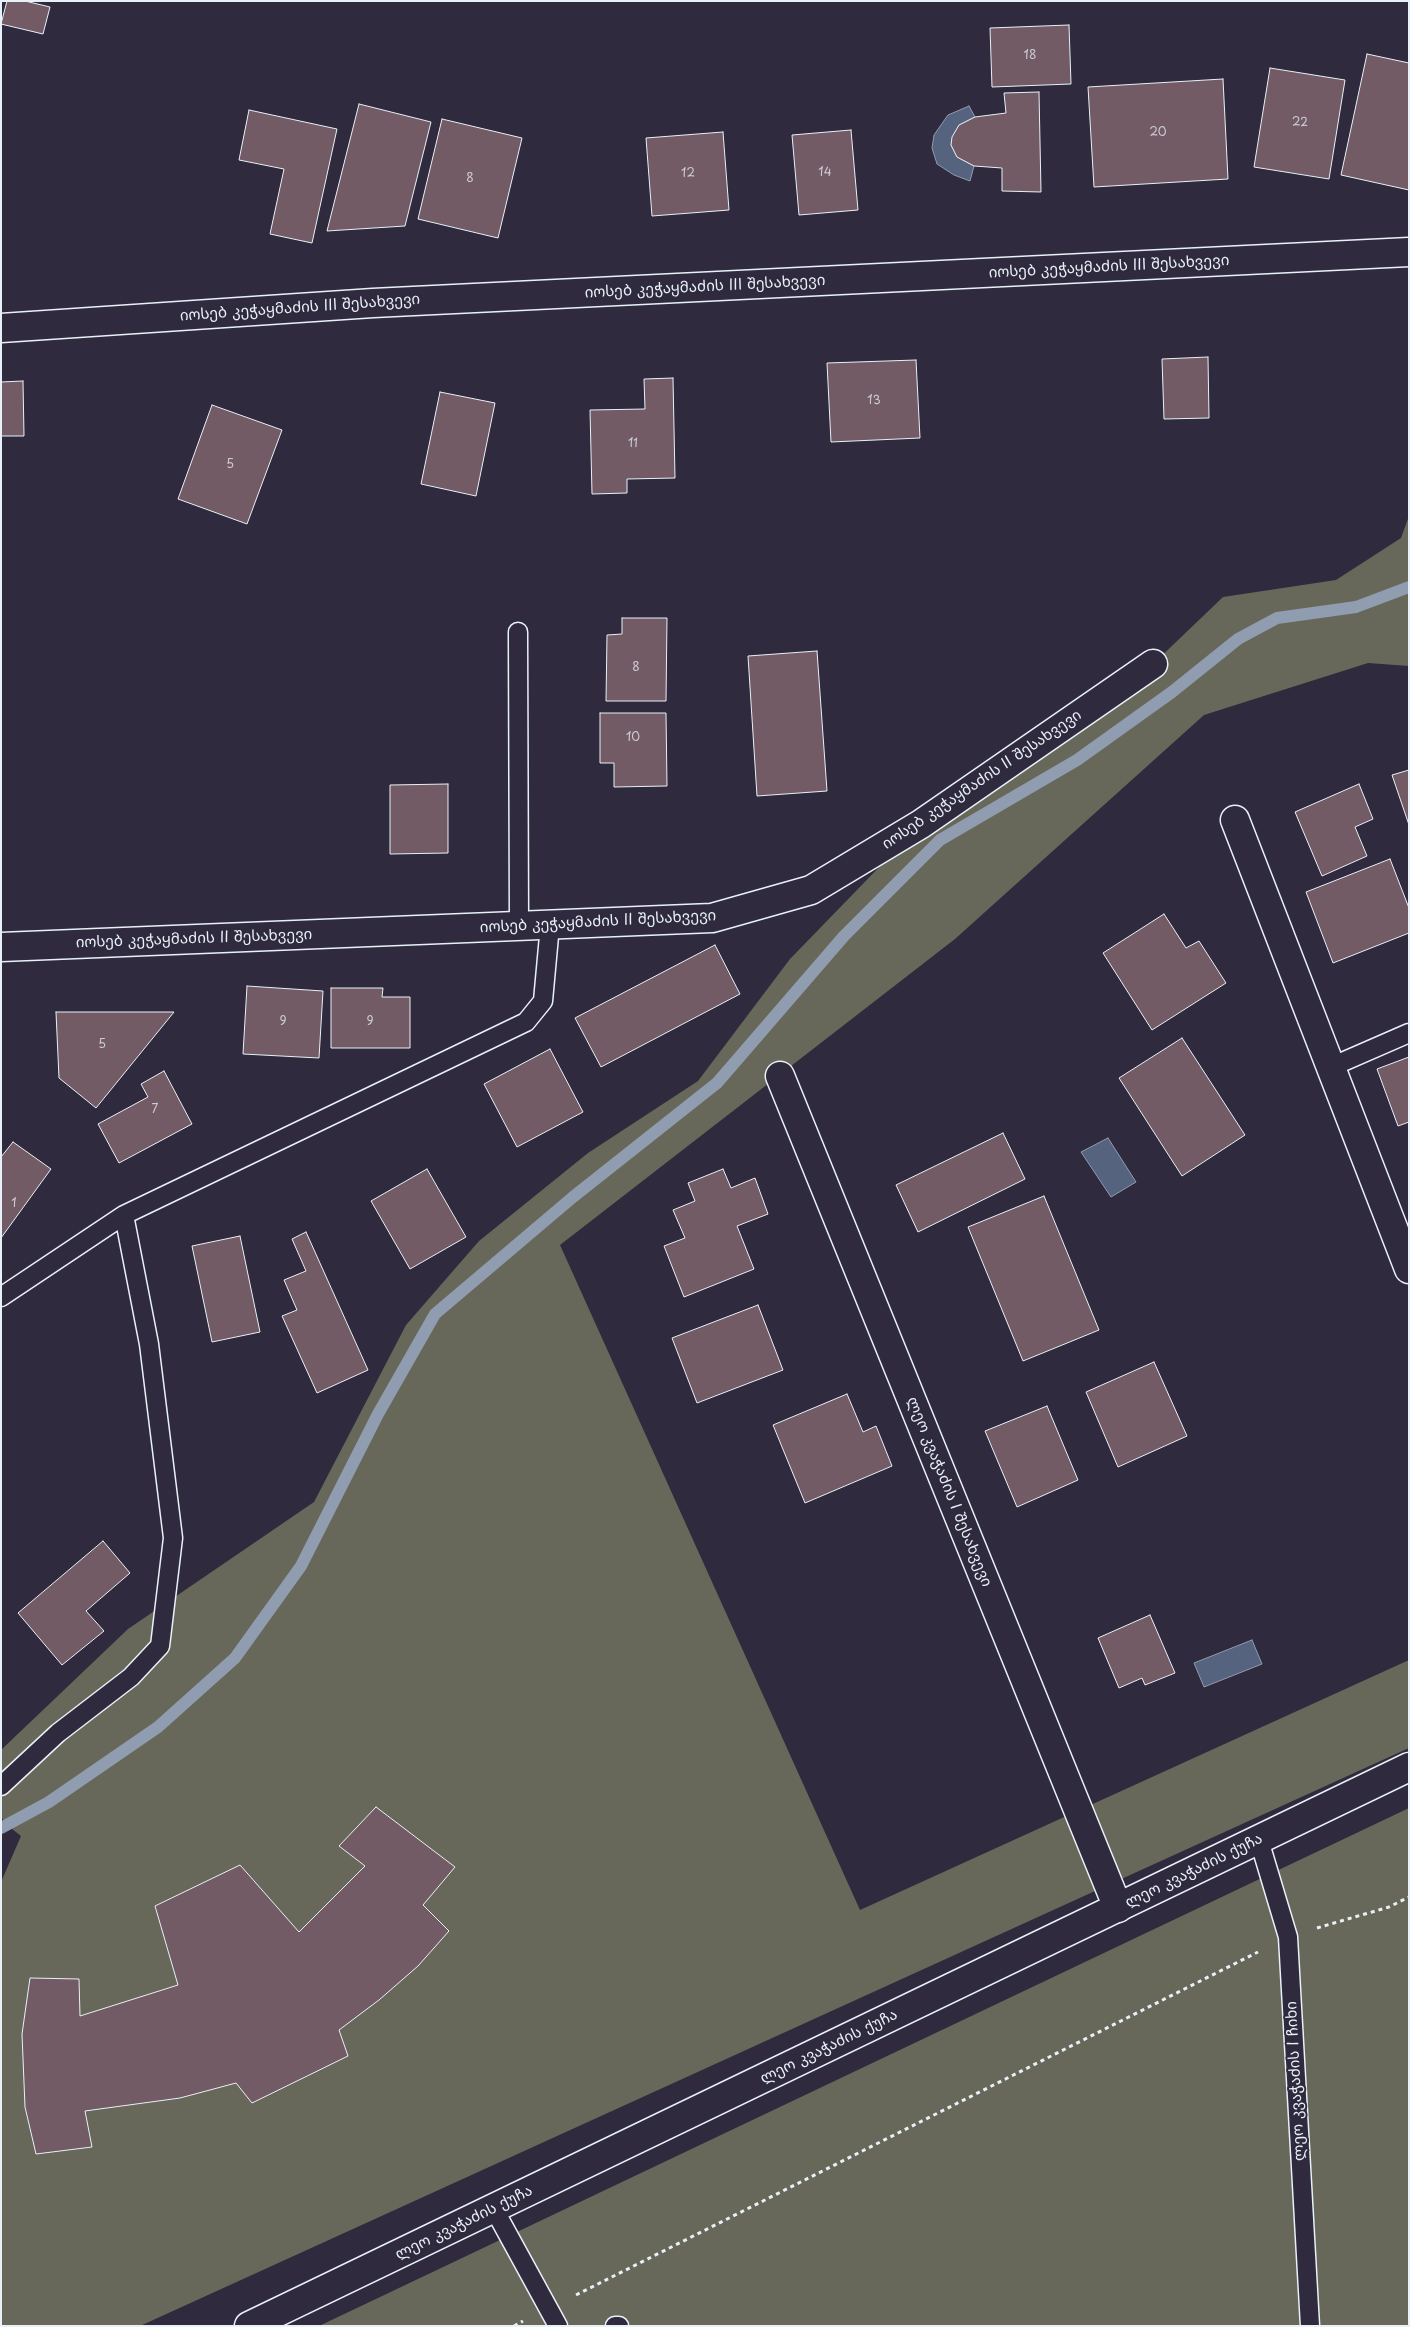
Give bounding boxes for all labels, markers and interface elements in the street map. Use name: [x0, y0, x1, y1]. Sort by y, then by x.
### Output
house number: 18: [1024, 49, 1036, 63]
house number: 22: [1292, 116, 1308, 130]
house number: 20: [1149, 126, 1167, 140]
house number: 14: [818, 166, 832, 180]
house number: 12: [681, 167, 695, 181]
house number: 8: [466, 172, 474, 186]
street label: იოსებ კეჭაყმაძის III შესახვევი: [988, 252, 1230, 282]
street label: იოსებ კეჭაყმაძის III შესახვევი: [584, 272, 826, 302]
street label: იოსებ კეჭაყმაძის III შესახვევი: [179, 291, 421, 325]
house number: 13: [867, 394, 881, 408]
house number: 11: [628, 437, 638, 451]
house number: 5: [226, 458, 234, 472]
house number: 8: [632, 661, 640, 675]
street label: იოსებ კეჭაყმაძის II შესახვევი: [879, 706, 1085, 854]
house number: 10: [626, 731, 640, 745]
street label: იოსებ კეჭაყმაძის II შესახვევი: [479, 907, 717, 937]
street label: იოსებ კეჭაყმაძის II შესახვევი: [75, 926, 313, 952]
house number: 9: [279, 1015, 287, 1029]
house number: 9: [366, 1015, 374, 1029]
house number: 5: [98, 1038, 106, 1052]
house number: 7: [152, 1103, 158, 1117]
house number: 1: [11, 1197, 17, 1211]
street label: ლეო კვაჭაძის I შესახვევი: [903, 1394, 995, 1590]
street label: ლეო კვაჭაძის ქუჩა: [1122, 1830, 1266, 1912]
street label: ლეო კვაჭაძის I ჩიხი: [1283, 2001, 1309, 2161]
street label: ლეო კვაჭაძის ქუჩა: [757, 2006, 901, 2088]
street label: ლეო კვაჭაძის ქუჩა: [392, 2182, 536, 2264]

